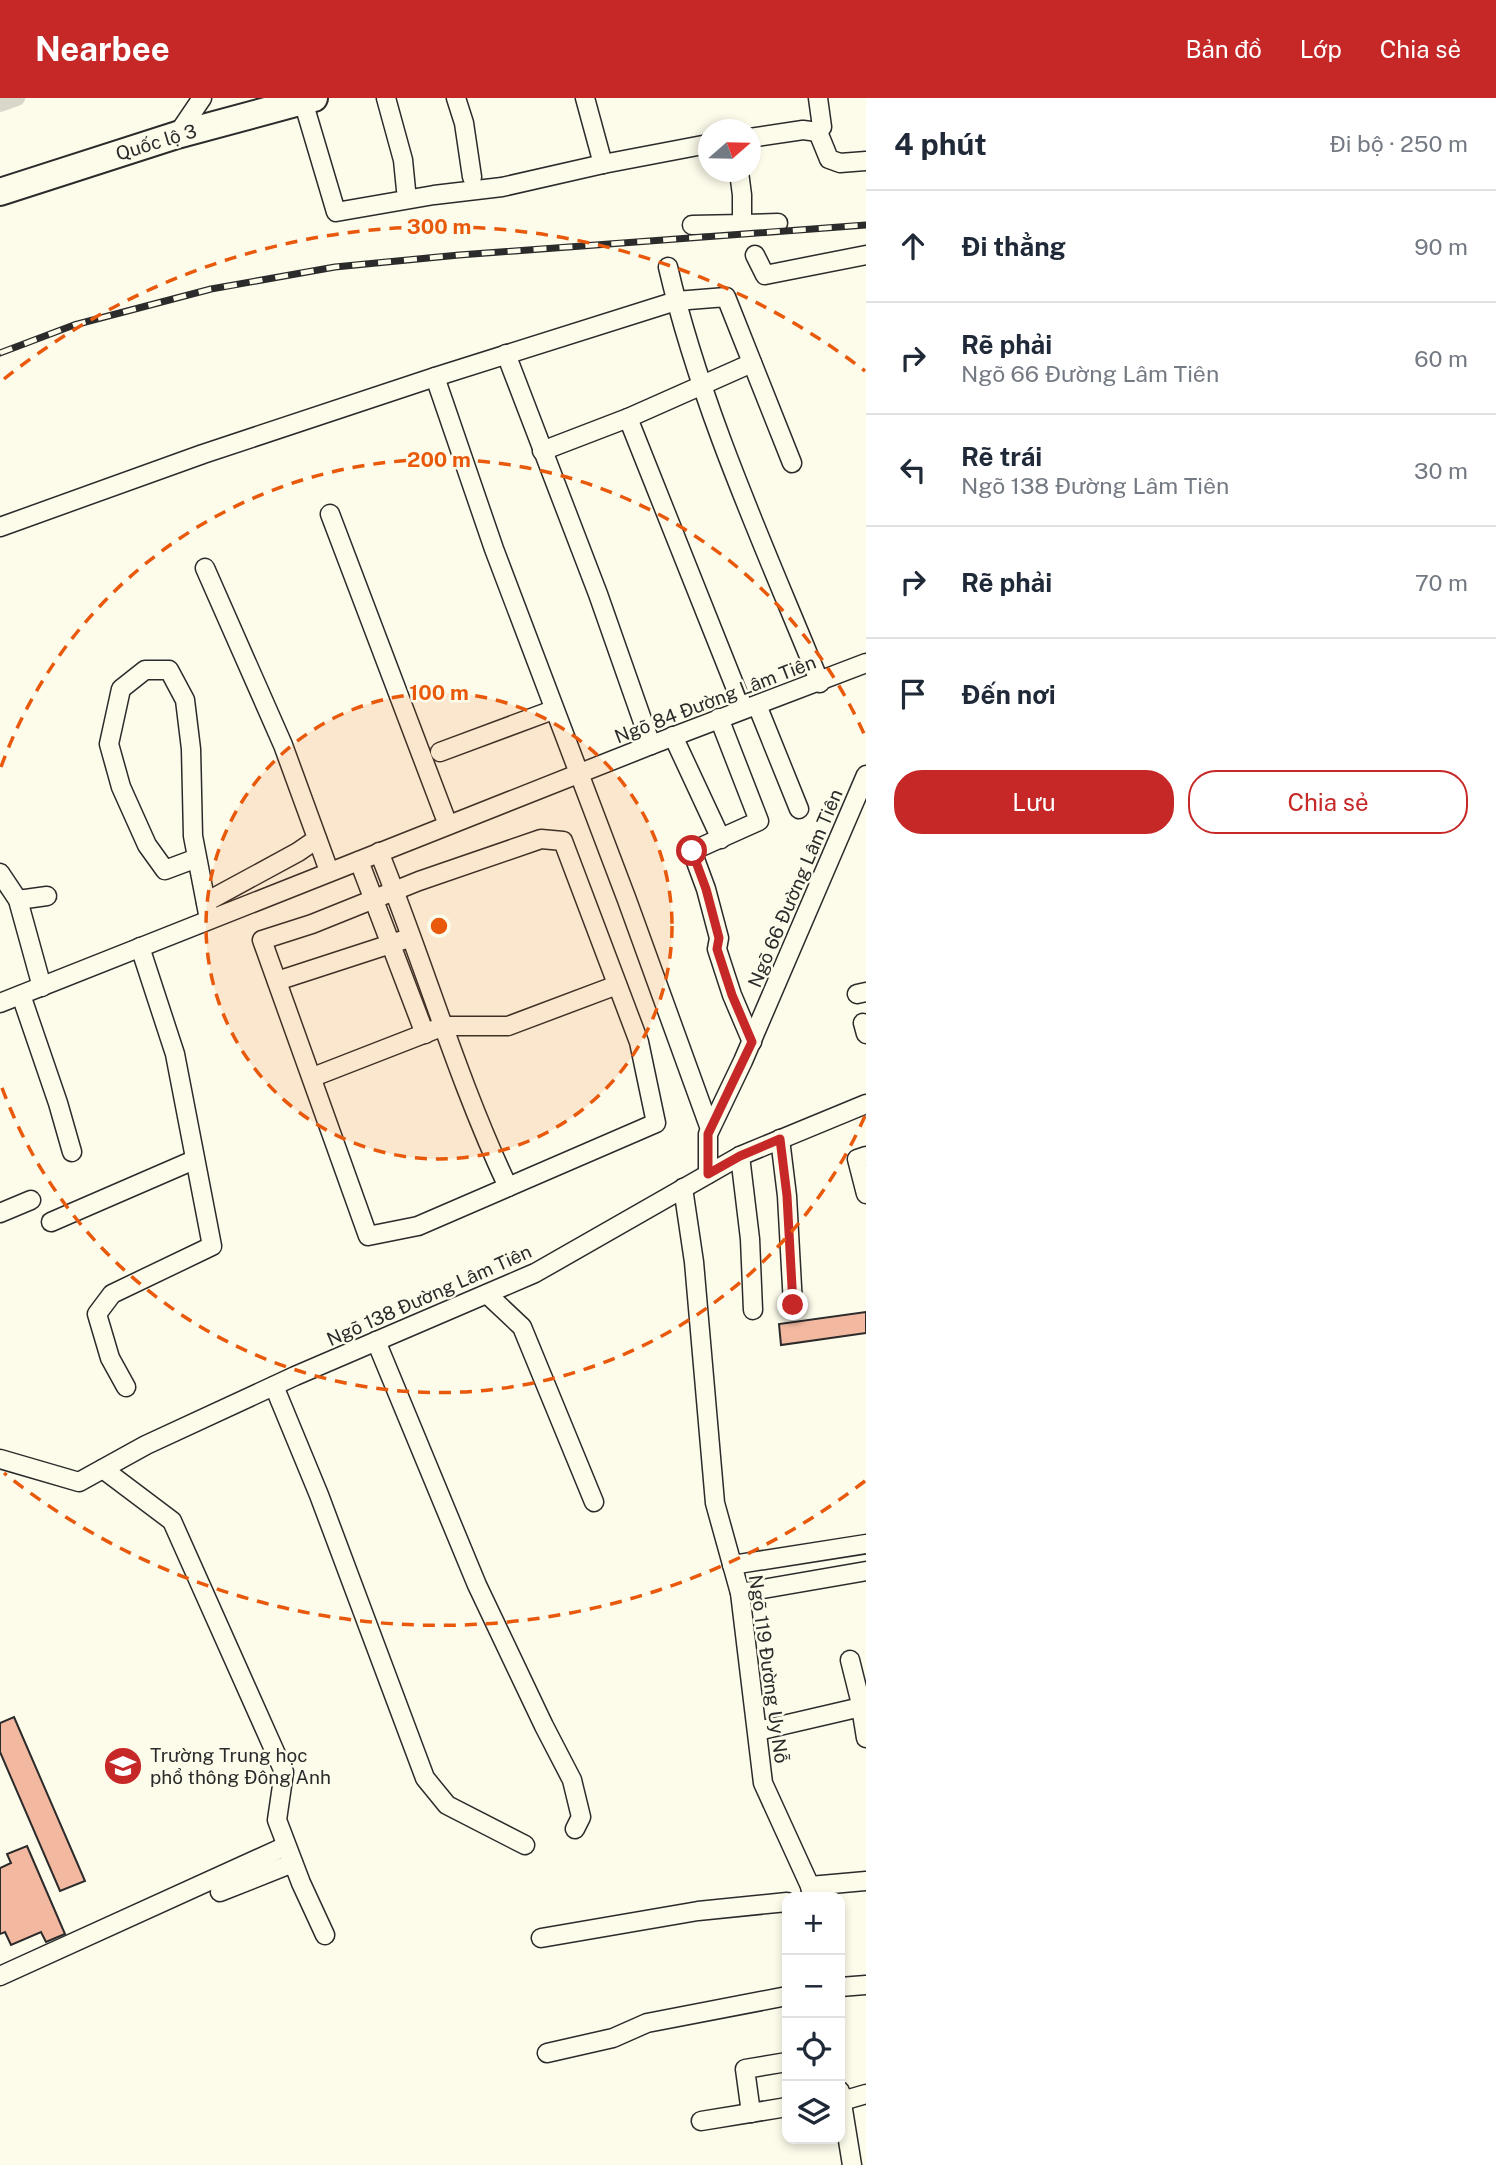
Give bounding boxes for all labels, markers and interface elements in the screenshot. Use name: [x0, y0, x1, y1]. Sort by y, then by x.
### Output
text: Nearbee: [35, 30, 170, 68]
text: Bản đồ: [1185, 35, 1262, 63]
text: Lớp: [1300, 35, 1342, 63]
text: Chia sẻ: [1380, 35, 1461, 63]
street label: Quốc lộ 3: [113, 119, 199, 165]
north arrow: [698, 119, 761, 182]
text: 4 phút: [894, 126, 987, 162]
text: Đi bộ · 250 m: [1330, 130, 1468, 157]
text: 300 m: [407, 214, 471, 239]
icon: ahead: [894, 227, 932, 265]
text: Đi thẳng: [961, 231, 1066, 262]
text: 90 m: [1414, 233, 1468, 260]
text: Rẽ phải: [961, 329, 1052, 360]
icon: right: [894, 339, 932, 377]
text: 60 m: [1414, 345, 1468, 372]
text: Ngõ 66 Đường Lâm Tiên: [961, 360, 1219, 387]
text: Rẽ trái: [961, 441, 1042, 472]
text: 200 m: [407, 447, 471, 472]
icon: left: [894, 451, 932, 489]
text: 30 m: [1414, 457, 1468, 484]
text: Ngõ 138 Đường Lâm Tiên: [961, 472, 1229, 499]
icon: right: [894, 563, 932, 601]
text: Rẽ phải: [961, 567, 1052, 598]
text: 70 m: [1415, 569, 1468, 596]
street label: Ngõ 84 Đường Lâm Tiên: [611, 650, 819, 748]
icon: arrive: [894, 675, 932, 713]
text: Đến nơi: [961, 679, 1056, 710]
text: 100 m: [409, 680, 469, 705]
button: Lưu: [894, 770, 1174, 834]
button: Chia sẻ: [1188, 770, 1468, 834]
street label: Ngõ 66 Đường Lâm Tiên: [743, 786, 847, 990]
route start: [676, 835, 707, 866]
centre of rings: [427, 914, 451, 938]
street label: Ngõ 138 Đường Lâm Tiên: [323, 1240, 535, 1350]
route end: [777, 1289, 808, 1320]
street label: Ngõ 119 Đường Uy Nỗ: [745, 1573, 793, 1765]
place label: Trường Trung học phổ thông Đông Anh: [150, 1744, 331, 1788]
school or university icon: Trường Trung học phổ thông Đông Anh: [102, 1745, 144, 1787]
map controls: [782, 1892, 845, 2144]
button: +: [782, 1892, 845, 1955]
button: −: [782, 1955, 845, 2018]
button: locate: [782, 2018, 845, 2081]
button: layers: [782, 2081, 845, 2144]

